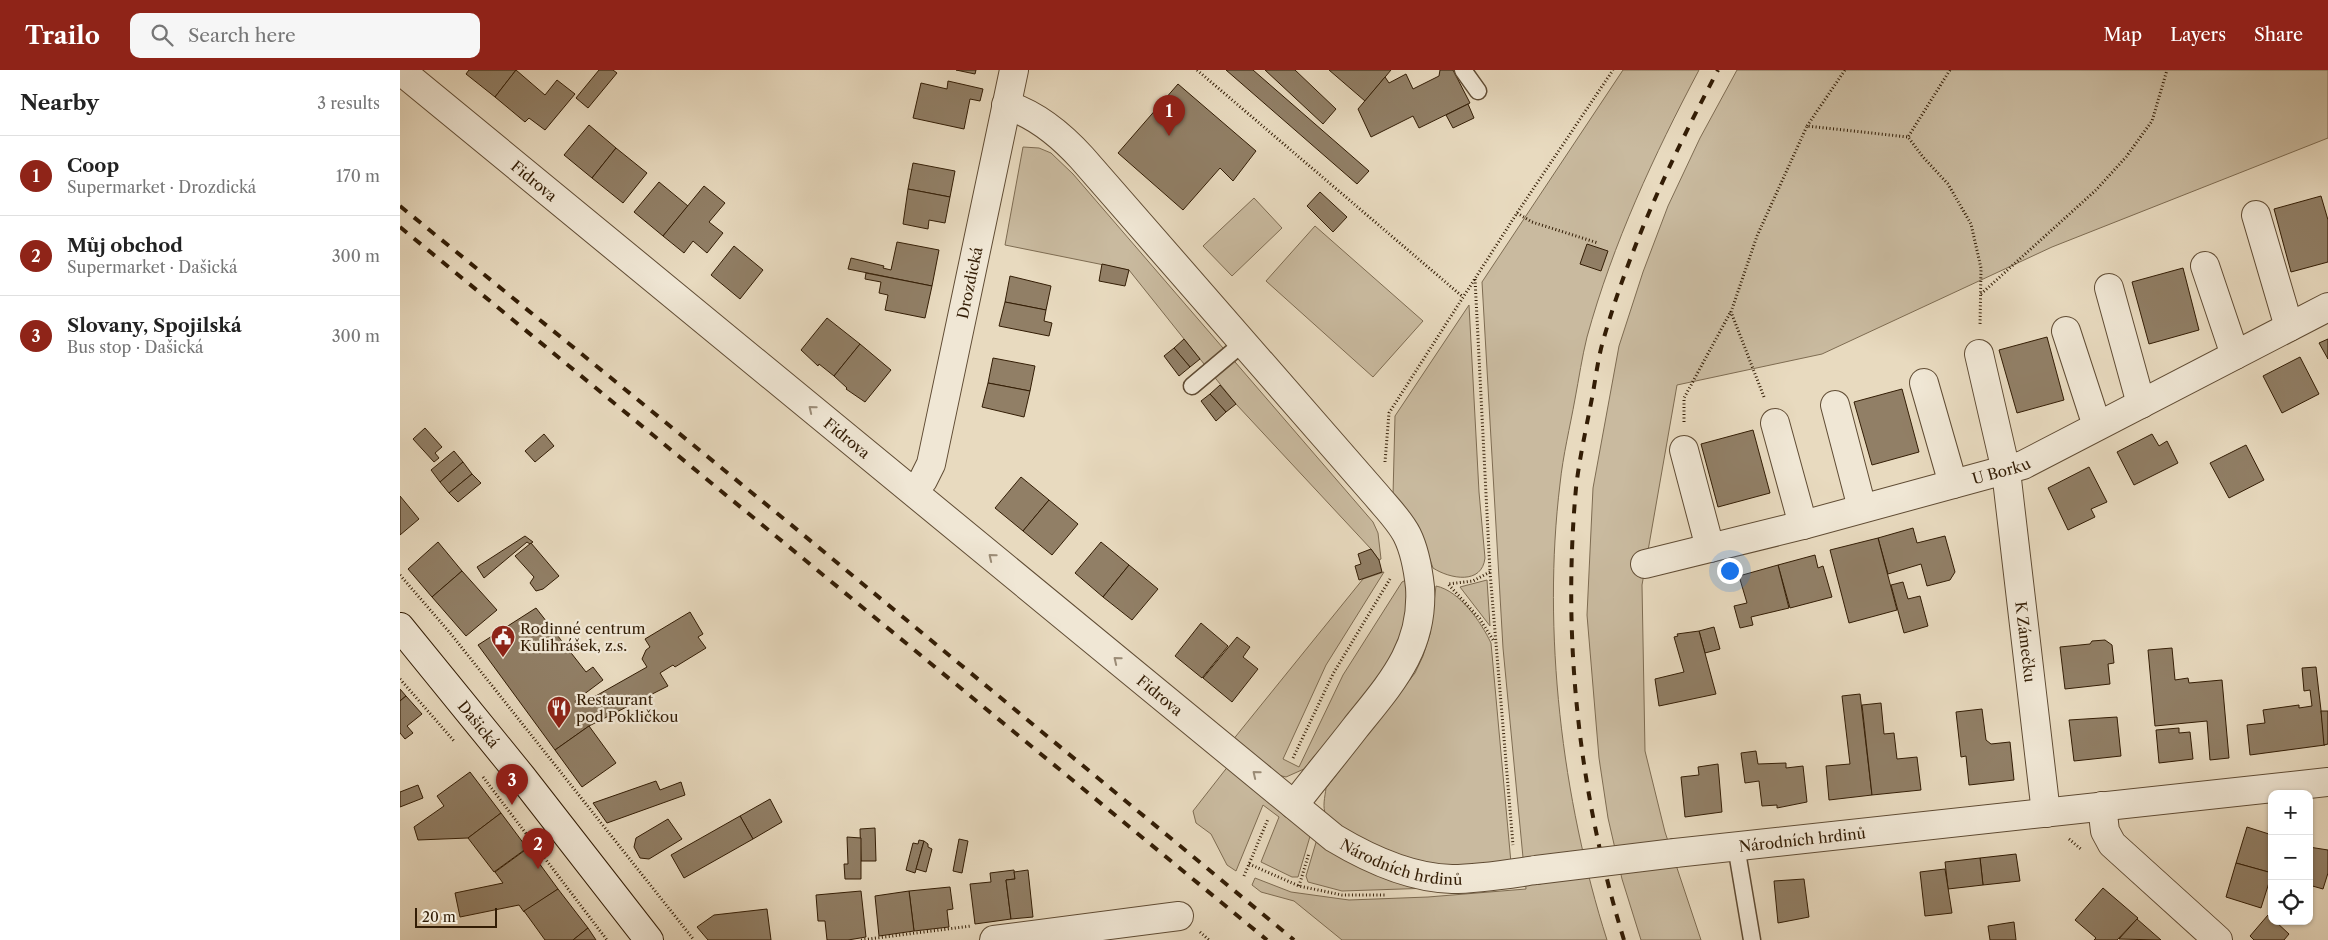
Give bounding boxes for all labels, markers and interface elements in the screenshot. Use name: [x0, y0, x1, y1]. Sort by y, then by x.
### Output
search box: [130, 13, 480, 58]
text: Trailo: [25, 21, 100, 50]
icon: search: [148, 21, 176, 49]
text: Search here: [188, 24, 296, 47]
text: Map: [2104, 24, 2142, 46]
text: Layers: [2170, 24, 2226, 46]
text: Share: [2254, 24, 2303, 46]
text: Nearby: [20, 90, 99, 115]
text: 3 results: [317, 93, 380, 113]
pin: 1: [1153, 95, 1185, 136]
text: Coop: [67, 154, 119, 177]
street label: Fidrova: [508, 156, 561, 205]
text: 1: [32, 166, 40, 186]
text: 170 m: [336, 166, 380, 186]
text: Supermarket · Drozdická: [67, 177, 256, 197]
text: Můj obchod: [67, 234, 183, 257]
street label: Drozdická: [952, 245, 986, 320]
text: 2: [31, 246, 41, 266]
text: 300 m: [332, 246, 380, 266]
text: Supermarket · Dašická: [67, 257, 237, 277]
text: Slovany, Spojilská: [67, 314, 242, 337]
text: 3: [31, 326, 41, 346]
text: 300 m: [332, 326, 380, 346]
text: Bus stop · Dašická: [67, 337, 204, 357]
one-way arrow: [809, 405, 818, 414]
street label: Fidrova: [820, 413, 874, 462]
street label: U Borku: [1970, 453, 2034, 488]
one-way arrow: [989, 554, 998, 562]
your location: [1717, 558, 1743, 584]
street label: K Zámečku: [2012, 600, 2040, 683]
place label: Rodinné centrum Kulihrášek, z.s.: [520, 619, 645, 655]
public building icon: Rodinné centrum Kulihrášek, z.s.: [490, 624, 516, 658]
one-way arrow: [1114, 656, 1123, 665]
street label: Fidrova: [1133, 670, 1187, 719]
place label: Restaurant pod Pokličkou: [576, 690, 679, 726]
restaurant icon: Restaurant pod Pokličkou: [546, 695, 572, 729]
street label: Dašická: [454, 697, 504, 752]
pin: 3: [496, 764, 528, 805]
one-way arrow: [1253, 772, 1262, 780]
map controls: [2268, 790, 2313, 925]
button: +: [2268, 790, 2313, 835]
street label: Národních hrdinů: [1738, 823, 1867, 856]
pin: 2: [522, 828, 554, 869]
street label: Národních hrdinů: [1337, 834, 1462, 889]
button: −: [2268, 835, 2313, 880]
button: locate: [2268, 880, 2313, 925]
scale bar: [415, 905, 498, 928]
text: 20 m: [422, 908, 456, 926]

